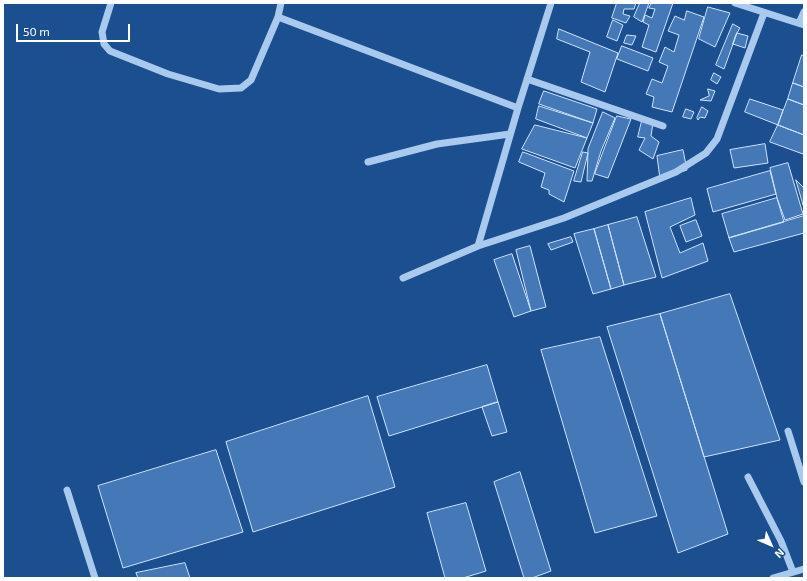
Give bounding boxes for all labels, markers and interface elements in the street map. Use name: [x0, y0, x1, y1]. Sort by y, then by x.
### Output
scale bar: [18, 16, 132, 42]
text: 50 m: [23, 24, 50, 38]
north arrow: [751, 525, 791, 565]
text: N: [772, 546, 787, 561]

